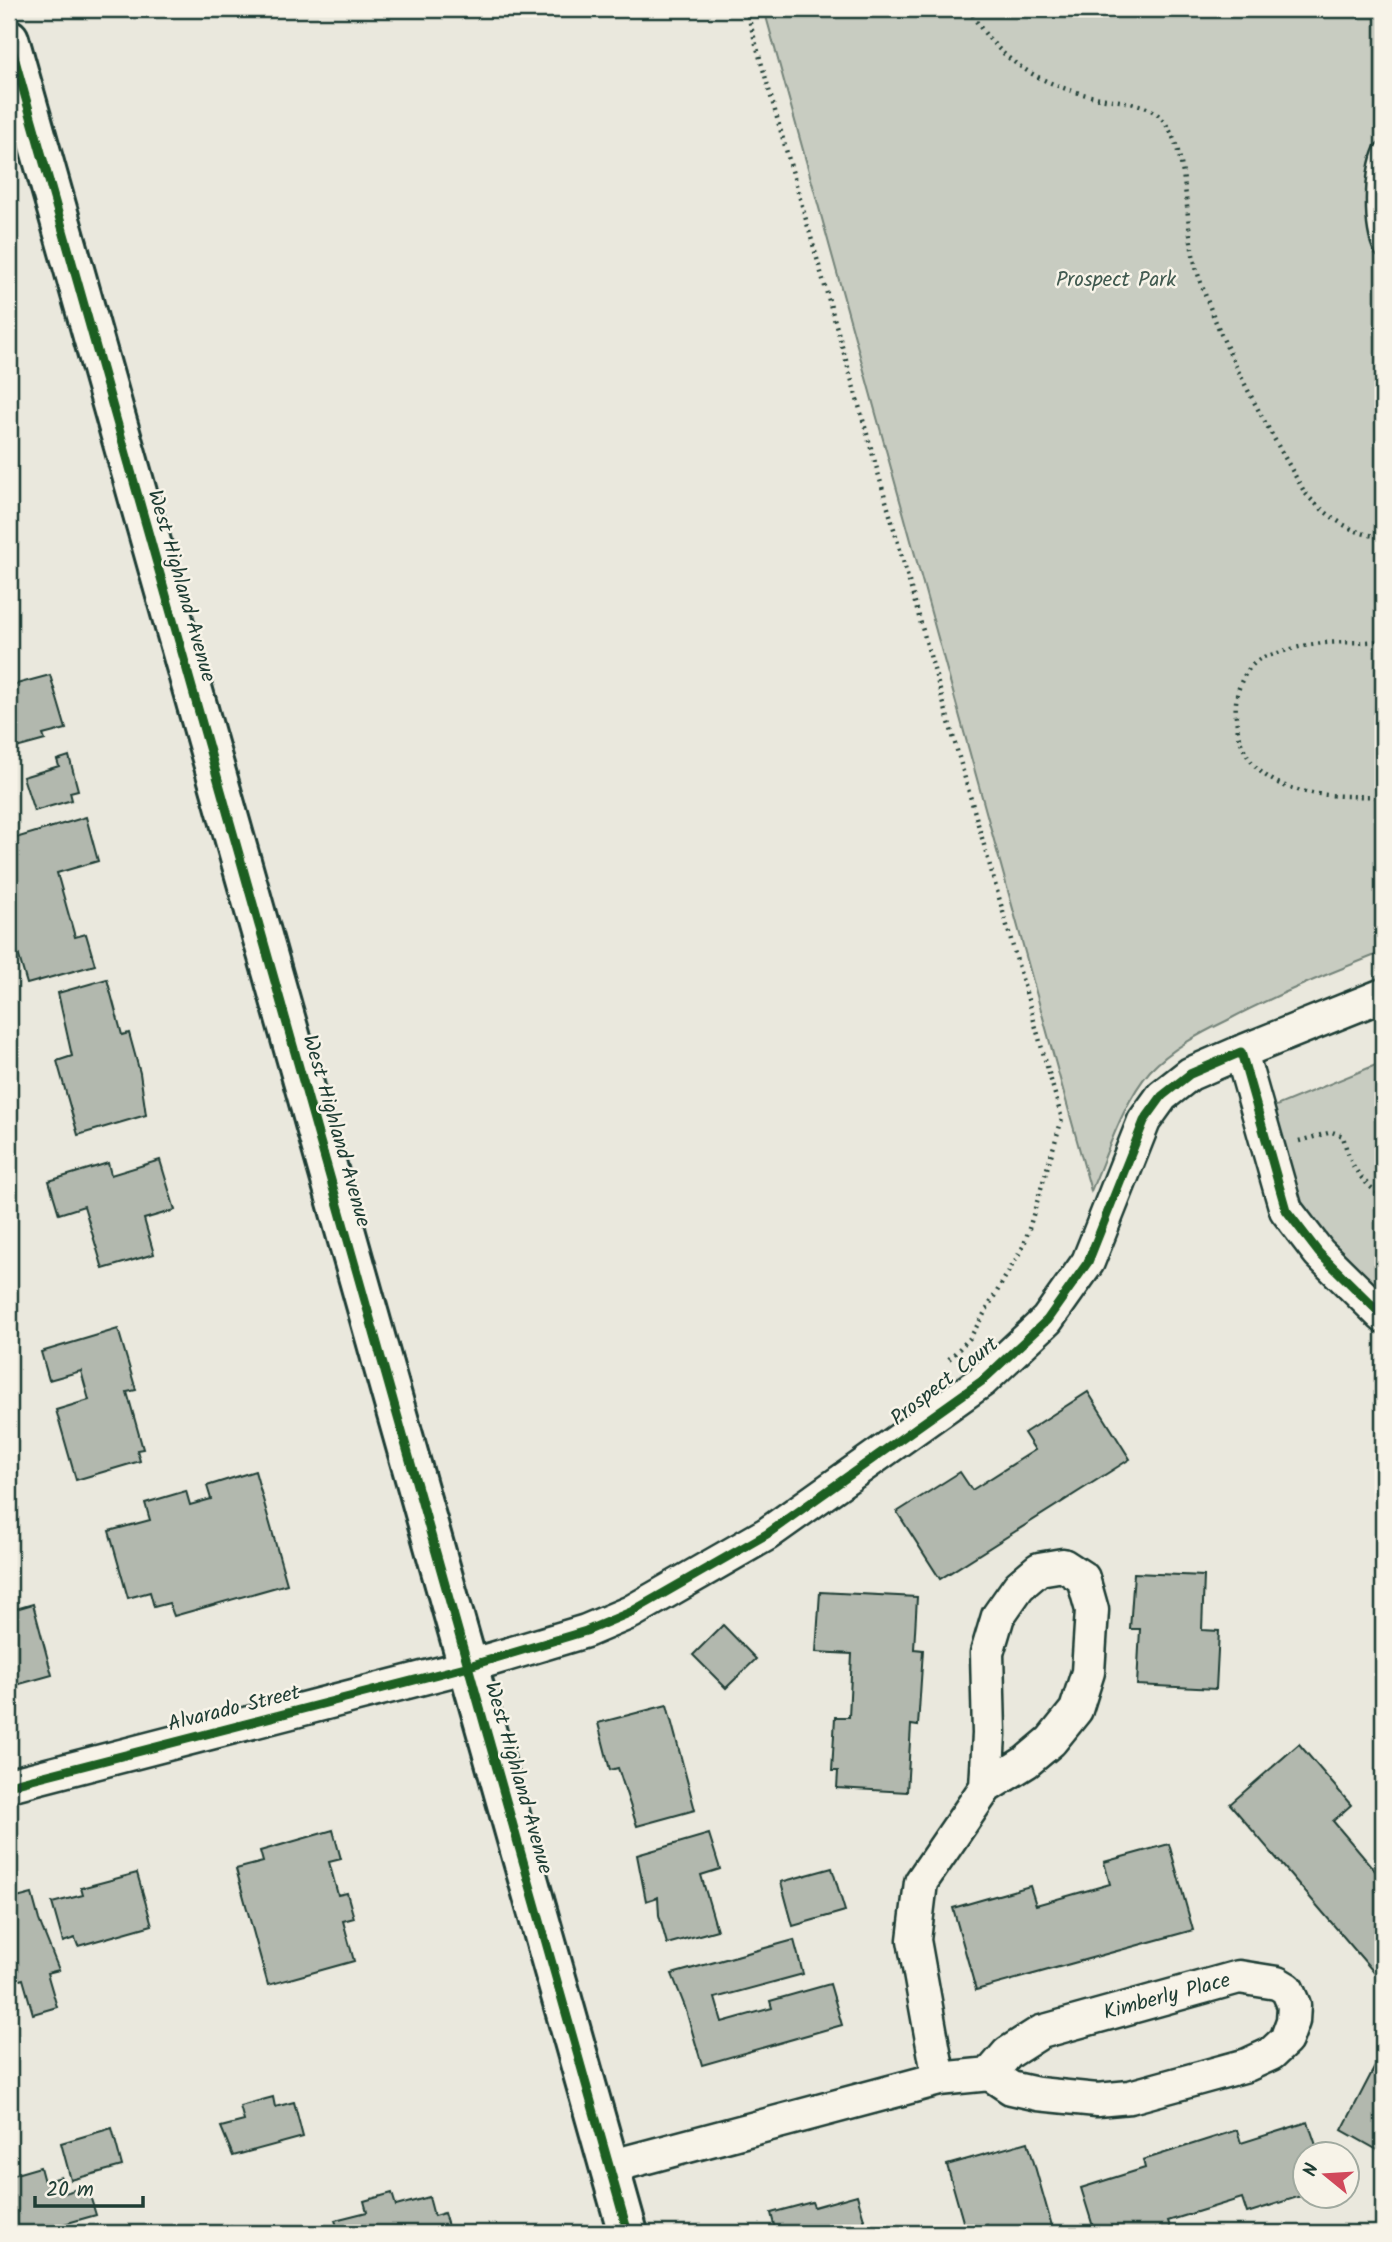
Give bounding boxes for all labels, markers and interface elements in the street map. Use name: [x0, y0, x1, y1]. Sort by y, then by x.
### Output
park label: Prospect Park: [1056, 264, 1176, 297]
street label: West Highland Avenue: [138, 486, 224, 687]
street label: West Highland Avenue: [293, 1031, 379, 1232]
street label: Prospect Court: [884, 1329, 1007, 1435]
street label: Alvarado Street: [164, 1676, 304, 1741]
street label: West Highland Avenue: [475, 1678, 561, 1879]
street label: Kimberly Place: [1100, 1964, 1235, 2030]
north arrow: [1290, 2140, 1360, 2210]
text: N: [1296, 2160, 1328, 2181]
scale bar: [35, 2165, 144, 2209]
text: 20 m: [46, 2174, 94, 2207]

